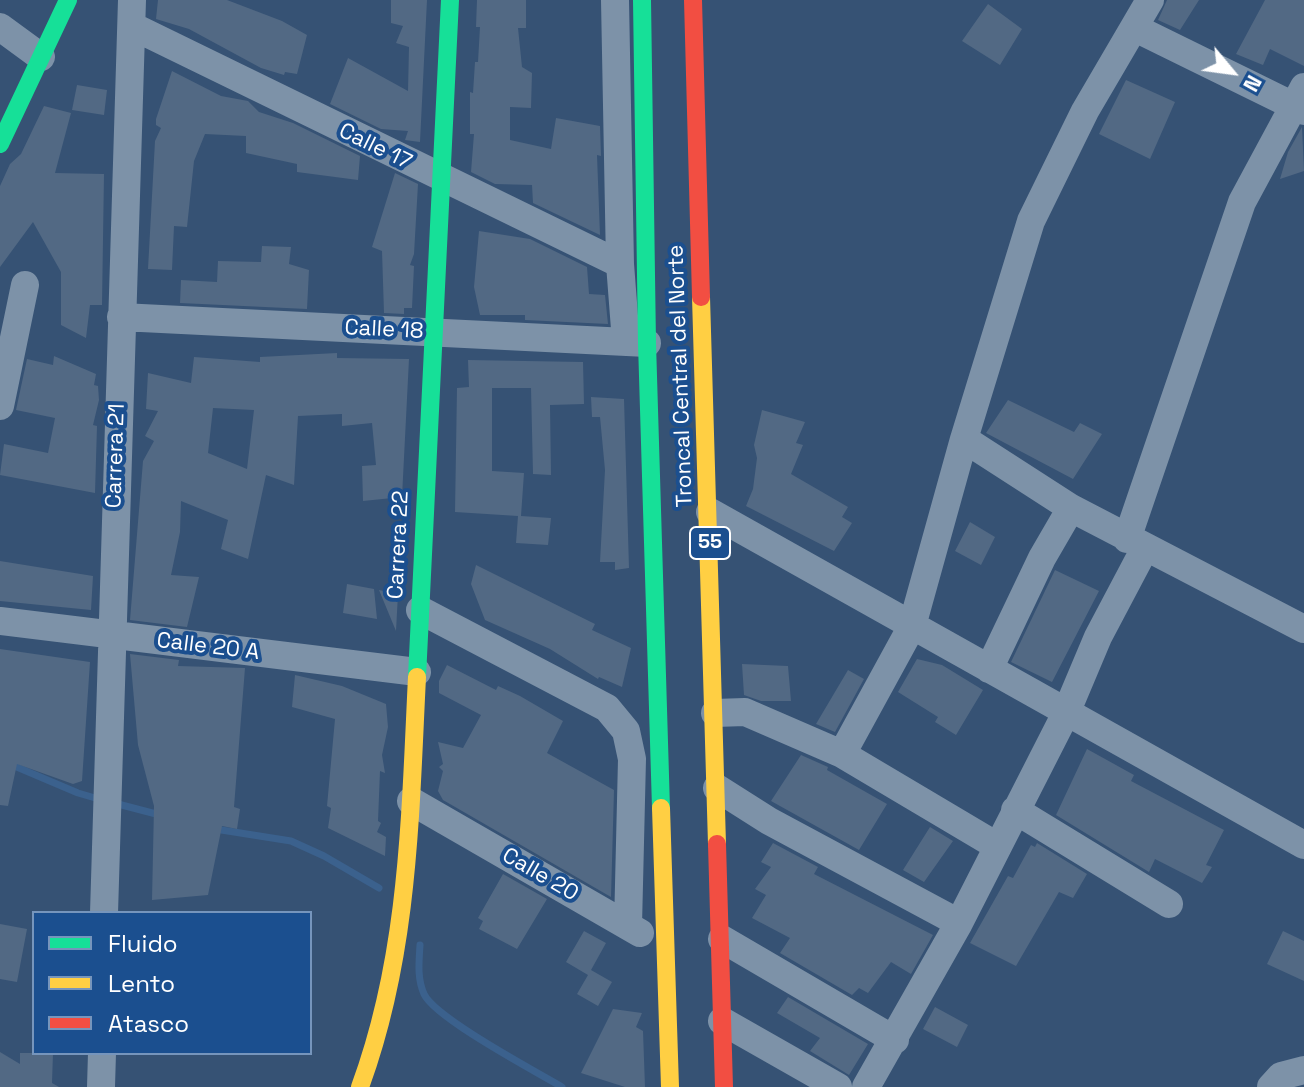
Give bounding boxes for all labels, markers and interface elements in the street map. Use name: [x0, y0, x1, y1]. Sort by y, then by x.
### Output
north arrow: [1192, 32, 1272, 112]
text: N: [1237, 70, 1269, 97]
street label: Calle 17: [334, 118, 416, 176]
street label: Troncal Central del Norte: [663, 244, 699, 508]
street label: Calle 18: [344, 315, 424, 345]
street label: Carrera 21: [101, 403, 131, 509]
street label: Carrera 22: [383, 490, 415, 600]
road number: 55: [690, 527, 730, 559]
street label: Calle 20 A: [155, 628, 261, 666]
street label: Calle 20: [497, 843, 583, 907]
legend: [32, 911, 312, 1055]
text: Fluido: [108, 928, 178, 959]
text: Lento: [108, 968, 175, 999]
text: Atasco: [108, 1008, 189, 1039]

